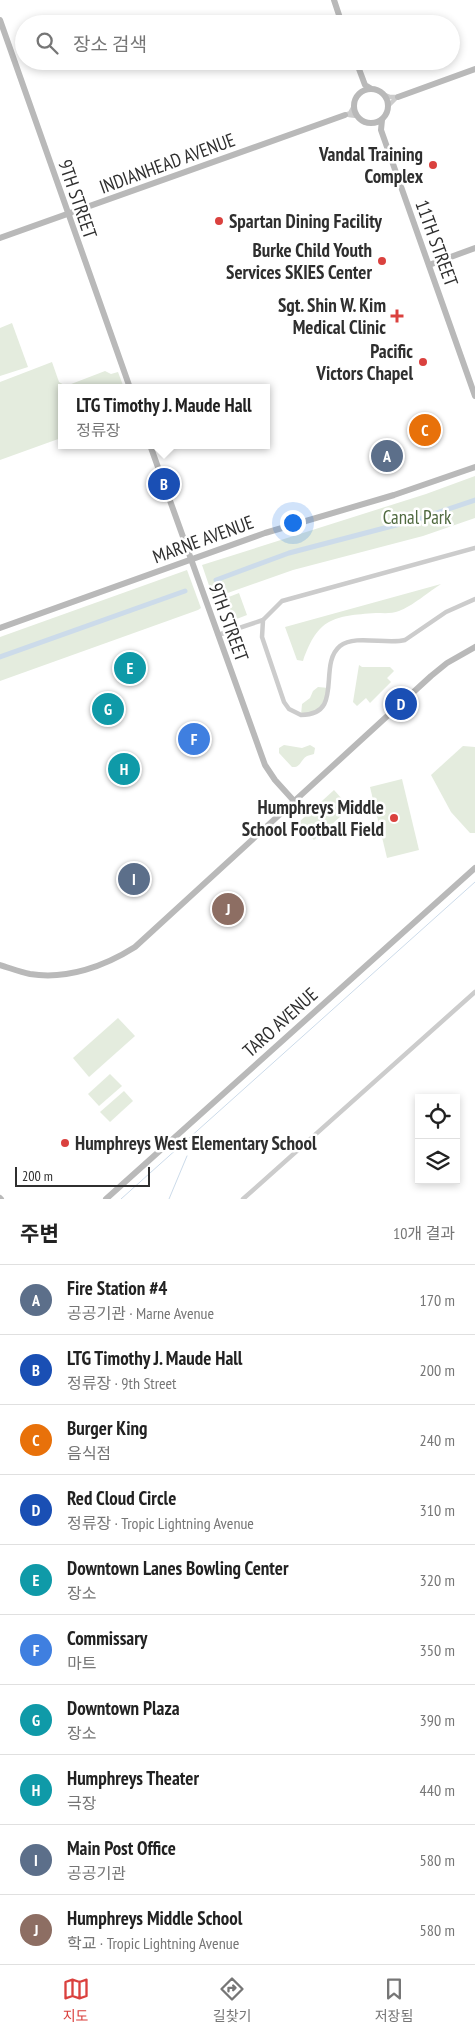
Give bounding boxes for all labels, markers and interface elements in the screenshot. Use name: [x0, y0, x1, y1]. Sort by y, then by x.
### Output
search box: [15, 15, 460, 70]
icon: search: [33, 29, 61, 57]
text: 장소 검색: [73, 32, 147, 56]
street label: INDIANHEAD AVENUE: [96, 127, 238, 199]
place label: Vandal Training Complex: [318, 142, 424, 188]
street label: 9TH STREET: [53, 156, 103, 242]
marker: Vandal Training Complex: [427, 159, 439, 171]
street label: 11TH STREET: [410, 196, 464, 290]
place label: Spartan Dining Facility: [229, 209, 382, 233]
marker: Spartan Dining Facility: [213, 215, 225, 227]
place label: Burke Child Youth Services SKIES Center: [226, 238, 372, 284]
marker: Burke Child Youth Services SKIES Center: [376, 255, 388, 267]
place label: Sgt. Shin W. Kim Medical Clinic: [278, 293, 386, 339]
marker: Sgt. Shin W. Kim Medical Clinic: [390, 309, 404, 323]
place label: Pacific Victors Chapel: [315, 339, 413, 385]
marker: Pacific Victors Chapel: [417, 356, 429, 368]
popup: [58, 384, 270, 449]
text: LTG Timothy J. Maude Hall: [76, 393, 252, 417]
pin: C: [409, 411, 441, 449]
text: 정류장: [76, 420, 120, 440]
pin: A: [371, 437, 403, 475]
pin: B: [148, 465, 180, 503]
park label: Canal Park: [383, 505, 452, 529]
street label: MARNE AVENUE: [149, 510, 257, 568]
your location: [280, 510, 306, 536]
street label: 9TH STREET: [204, 579, 254, 665]
pin: E: [114, 649, 146, 687]
pin: D: [385, 685, 417, 723]
pin: G: [92, 690, 124, 728]
pin: F: [178, 720, 210, 758]
pin: H: [108, 750, 140, 788]
place label: Humphreys Middle School Football Field: [242, 795, 384, 841]
marker: Humphreys Middle School Football Field: [388, 812, 400, 824]
pin: I: [118, 860, 150, 898]
pin: J: [212, 890, 244, 928]
street label: TARO AVENUE: [238, 982, 322, 1062]
map controls: [415, 1094, 460, 1184]
button: locate: [415, 1094, 460, 1139]
place label: Humphreys West Elementary School: [75, 1131, 317, 1155]
marker: Humphreys West Elementary School: [59, 1137, 71, 1149]
button: layers: [415, 1139, 460, 1184]
scale bar: [15, 1164, 150, 1187]
text: 200 m: [22, 1167, 53, 1185]
text: 주변: [20, 1220, 59, 1247]
text: 10개 결과: [393, 1223, 455, 1243]
text: Fire Station #4: [67, 1276, 167, 1300]
text: A: [32, 1290, 40, 1310]
text: 170 m: [420, 1290, 455, 1310]
text: 공공기관 · Marne Avenue: [67, 1303, 214, 1323]
text: LTG Timothy J. Maude Hall: [67, 1346, 242, 1370]
text: B: [32, 1360, 40, 1380]
text: 200 m: [420, 1360, 455, 1380]
text: 정류장 · 9th Street: [67, 1373, 177, 1393]
text: Burger King: [67, 1416, 147, 1440]
text: C: [32, 1430, 40, 1450]
text: 240 m: [420, 1430, 455, 1450]
text: 음식점: [67, 1443, 111, 1463]
text: Red Cloud Circle: [67, 1486, 176, 1510]
text: D: [32, 1500, 40, 1520]
text: 310 m: [420, 1500, 455, 1520]
text: 정류장 · Tropic Lightning Avenue: [67, 1513, 254, 1533]
text: Downtown Lanes Bowling Center: [67, 1556, 289, 1580]
text: E: [33, 1570, 39, 1590]
text: 320 m: [420, 1570, 455, 1590]
text: 장소: [67, 1583, 96, 1603]
text: Commissary: [67, 1626, 147, 1650]
text: F: [33, 1640, 39, 1660]
text: 350 m: [420, 1640, 455, 1660]
text: 마트: [67, 1653, 96, 1673]
text: Downtown Plaza: [67, 1696, 180, 1720]
text: G: [32, 1710, 40, 1730]
text: 390 m: [420, 1710, 455, 1730]
text: 장소: [67, 1723, 96, 1743]
text: Humphreys Theater: [67, 1766, 199, 1790]
text: H: [32, 1780, 40, 1800]
text: 440 m: [420, 1780, 455, 1800]
text: 극장: [67, 1793, 96, 1813]
text: Main Post Office: [67, 1836, 176, 1860]
text: I: [34, 1850, 38, 1870]
text: 580 m: [420, 1850, 455, 1870]
text: 공공기관: [67, 1863, 126, 1883]
text: Humphreys Middle School: [67, 1906, 242, 1930]
text: J: [34, 1920, 38, 1940]
text: 580 m: [420, 1920, 455, 1940]
text: 학교 · Tropic Lightning Avenue: [67, 1933, 239, 1953]
tab: 지도: [62, 1975, 90, 2025]
tab: 길찾기: [213, 1975, 251, 2025]
tab: 저장됨: [375, 1975, 413, 2025]

